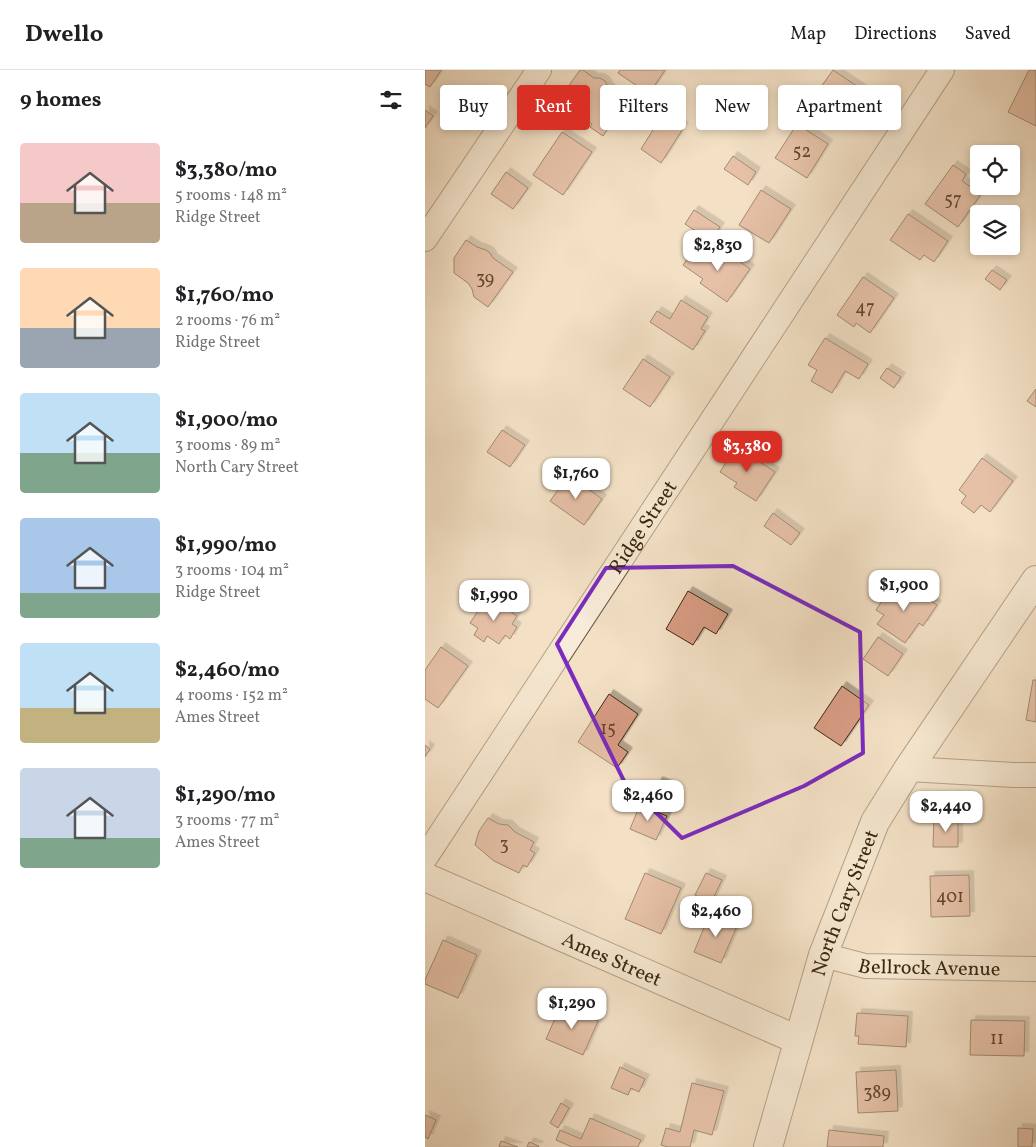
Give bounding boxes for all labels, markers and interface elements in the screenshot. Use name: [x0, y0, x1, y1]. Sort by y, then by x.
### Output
text: Dwello: [25, 18, 103, 52]
text: Map: [790, 22, 826, 47]
text: Directions: [854, 22, 937, 47]
text: Saved: [965, 22, 1011, 47]
chip: Buy: [440, 85, 507, 130]
chip: Rent: [517, 85, 590, 130]
chip: Filters: [600, 85, 686, 130]
chip: New: [696, 85, 768, 130]
chip: Apartment: [778, 85, 901, 130]
text: 9 homes: [20, 86, 101, 115]
icon: filters: [377, 86, 405, 114]
house number: 52: [793, 140, 811, 165]
map controls: [970, 145, 1020, 255]
button: locate: [970, 145, 1020, 195]
text: $3,380/mo: [175, 156, 277, 185]
icon: home: [60, 163, 120, 223]
text: 5 rooms · 148 m²: [175, 185, 287, 207]
house number: 57: [944, 188, 962, 213]
button: layers: [970, 205, 1020, 255]
text: Ridge Street: [175, 207, 261, 229]
pin: $2,830: [677, 230, 759, 272]
text: $2,830: [694, 235, 742, 257]
house number: 39: [476, 267, 494, 292]
text: $1,760/mo: [175, 281, 274, 310]
icon: home: [60, 288, 120, 348]
house number: 47: [855, 296, 875, 321]
text: 2 rooms · 76 m²: [175, 310, 280, 332]
text: Ridge Street: [175, 332, 261, 354]
text: $1,900/mo: [175, 406, 278, 435]
icon: home: [60, 413, 120, 473]
pin: $3,380: [706, 430, 788, 473]
text: 3 rooms · 89 m²: [175, 435, 280, 457]
text: $3,380: [723, 436, 771, 458]
text: North Cary Street: [175, 457, 299, 479]
pin: $1,760: [535, 458, 617, 500]
text: $1,760: [553, 463, 599, 485]
street label: Ridge Street: [603, 476, 685, 580]
text: $1,990/mo: [175, 531, 276, 560]
icon: home: [60, 538, 120, 598]
text: 3 rooms · 104 m²: [175, 560, 289, 582]
pin: $1,900: [863, 570, 945, 612]
text: $1,900: [880, 575, 928, 597]
pin: $1,990: [453, 580, 535, 622]
text: Ridge Street: [175, 582, 261, 604]
text: $1,990: [470, 585, 518, 607]
text: $2,460/mo: [175, 656, 280, 685]
icon: home: [60, 663, 120, 723]
text: 4 rooms · 152 m²: [175, 685, 288, 707]
text: Ames Street: [175, 707, 260, 729]
house number: 15: [600, 717, 616, 742]
pin: $2,460: [607, 780, 689, 822]
text: $1,290/mo: [175, 781, 276, 810]
text: $2,460: [623, 785, 673, 807]
icon: home: [60, 788, 120, 848]
pin: $2,440: [905, 790, 987, 833]
text: $2,440: [921, 796, 971, 818]
text: 3 rooms · 77 m²: [175, 810, 279, 832]
street label: North Cary Street: [806, 826, 887, 980]
text: Ames Street: [175, 832, 260, 854]
house number: 3: [499, 833, 509, 858]
house number: 401: [936, 885, 964, 910]
pin: $2,460: [675, 896, 757, 938]
text: $2,460: [691, 901, 741, 923]
street label: Ames Street: [557, 926, 665, 995]
street label: Bellrock Avenue: [855, 953, 1001, 984]
pin: $1,290: [531, 988, 613, 1030]
text: $1,290: [548, 993, 596, 1015]
house number: 11: [990, 1027, 1004, 1052]
house number: 389: [863, 1081, 891, 1106]

